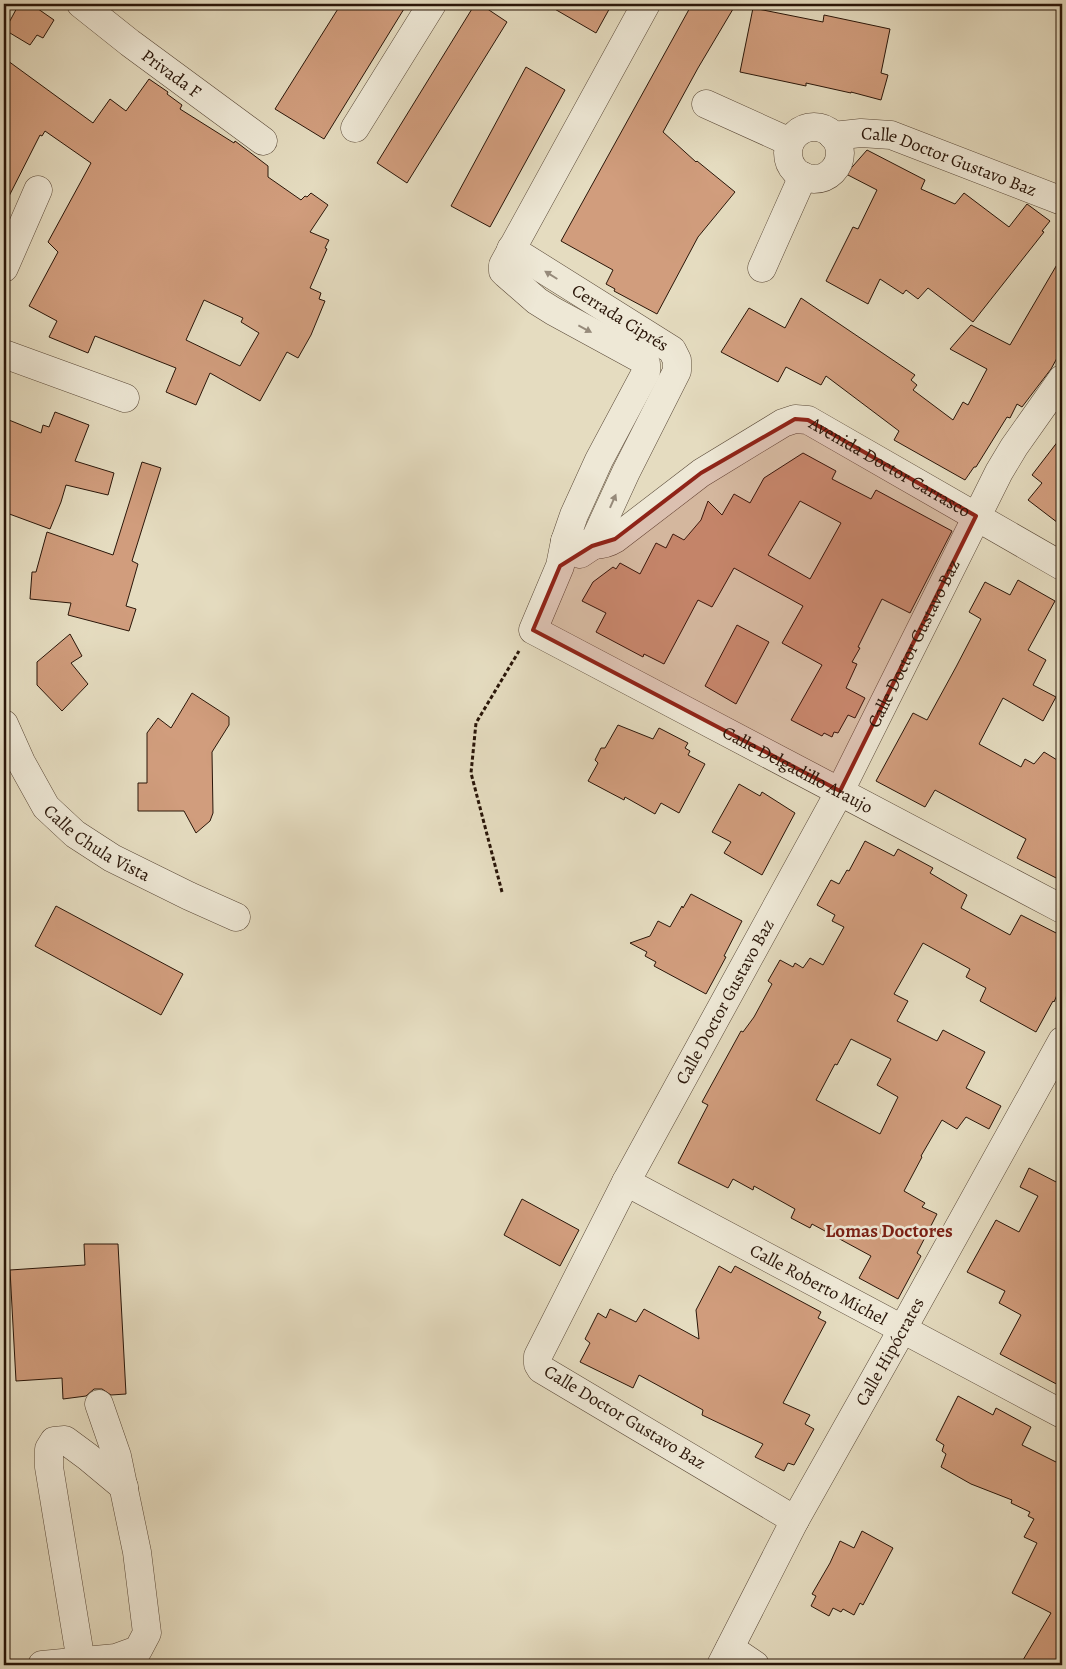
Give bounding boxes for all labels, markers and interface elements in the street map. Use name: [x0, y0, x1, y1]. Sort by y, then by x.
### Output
street label: Privada F: [137, 43, 206, 104]
street label: Calle Doctor Gustavo Baz: [860, 121, 1040, 202]
one-way arrow: [545, 270, 558, 279]
street label: Cerrada Ciprés: [567, 278, 673, 357]
one-way arrow: [578, 324, 592, 333]
street label: Avenida Doctor Carrasco: [804, 411, 975, 523]
one-way arrow: [609, 494, 617, 508]
street label: Calle Doctor Gustavo Baz: [862, 555, 966, 732]
street label: Calle Delgadillo Araujo: [718, 720, 877, 819]
street label: Calle Chula Vista: [38, 799, 155, 887]
street label: Calle Doctor Gustavo Baz: [670, 915, 780, 1089]
district label: Lomas Doctores: [825, 1218, 953, 1244]
street label: Calle Roberto Michel: [746, 1238, 892, 1331]
street label: Calle Hipócrates: [850, 1293, 930, 1410]
street label: Calle Doctor Gustavo Baz: [540, 1359, 710, 1475]

